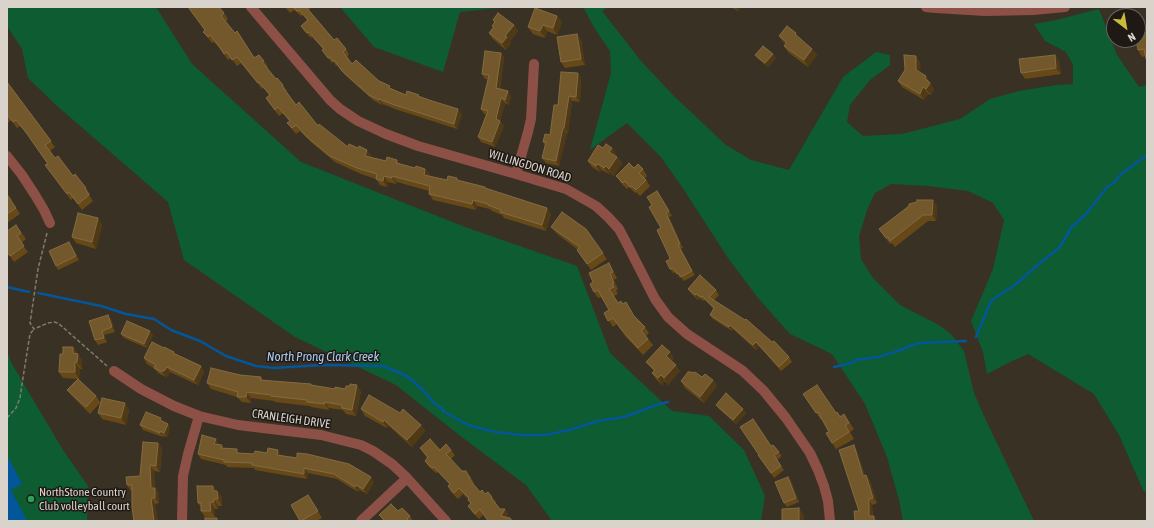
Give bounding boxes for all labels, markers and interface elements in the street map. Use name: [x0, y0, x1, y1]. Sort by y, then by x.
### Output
north arrow: [1106, 8, 1146, 48]
text: N: [1126, 31, 1138, 44]
street label: WILLINGDON ROAD: [487, 147, 573, 185]
water label: North Prong Clark Creek: [267, 349, 379, 365]
street label: CRANLEIGH DRIVE: [251, 406, 331, 432]
place label: NorthStone Country Club volleyball court: [39, 485, 130, 513]
marker: NorthStone Country Club volleyball court: [26, 494, 36, 504]

